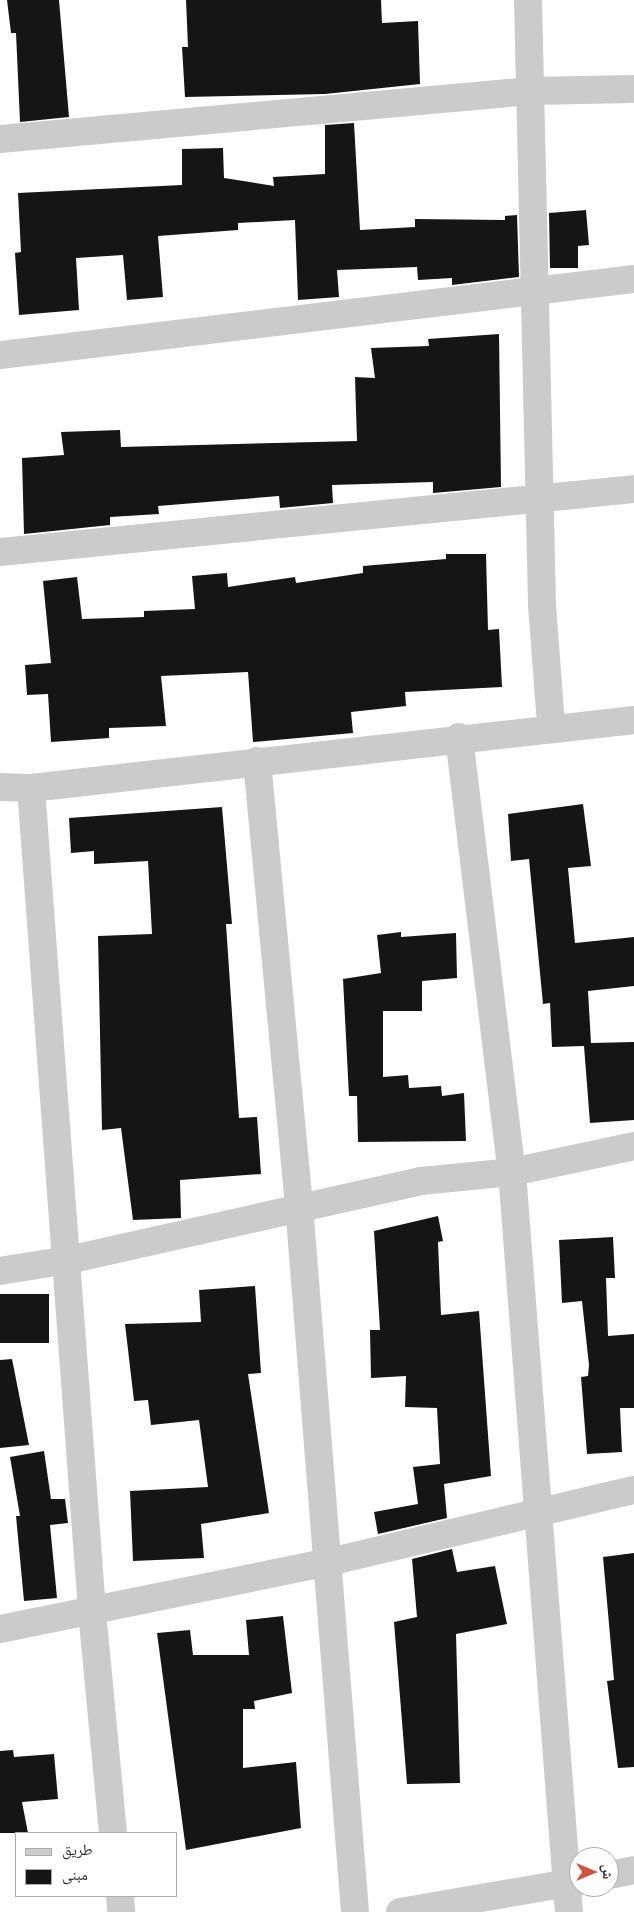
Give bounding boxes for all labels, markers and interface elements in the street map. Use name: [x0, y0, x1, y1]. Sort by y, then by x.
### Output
legend: [15, 1832, 178, 1897]
text: طريق: [62, 1841, 93, 1859]
north arrow: [569, 1847, 619, 1897]
text: ش: [600, 1865, 616, 1879]
text: مبنى: [62, 1866, 88, 1884]

